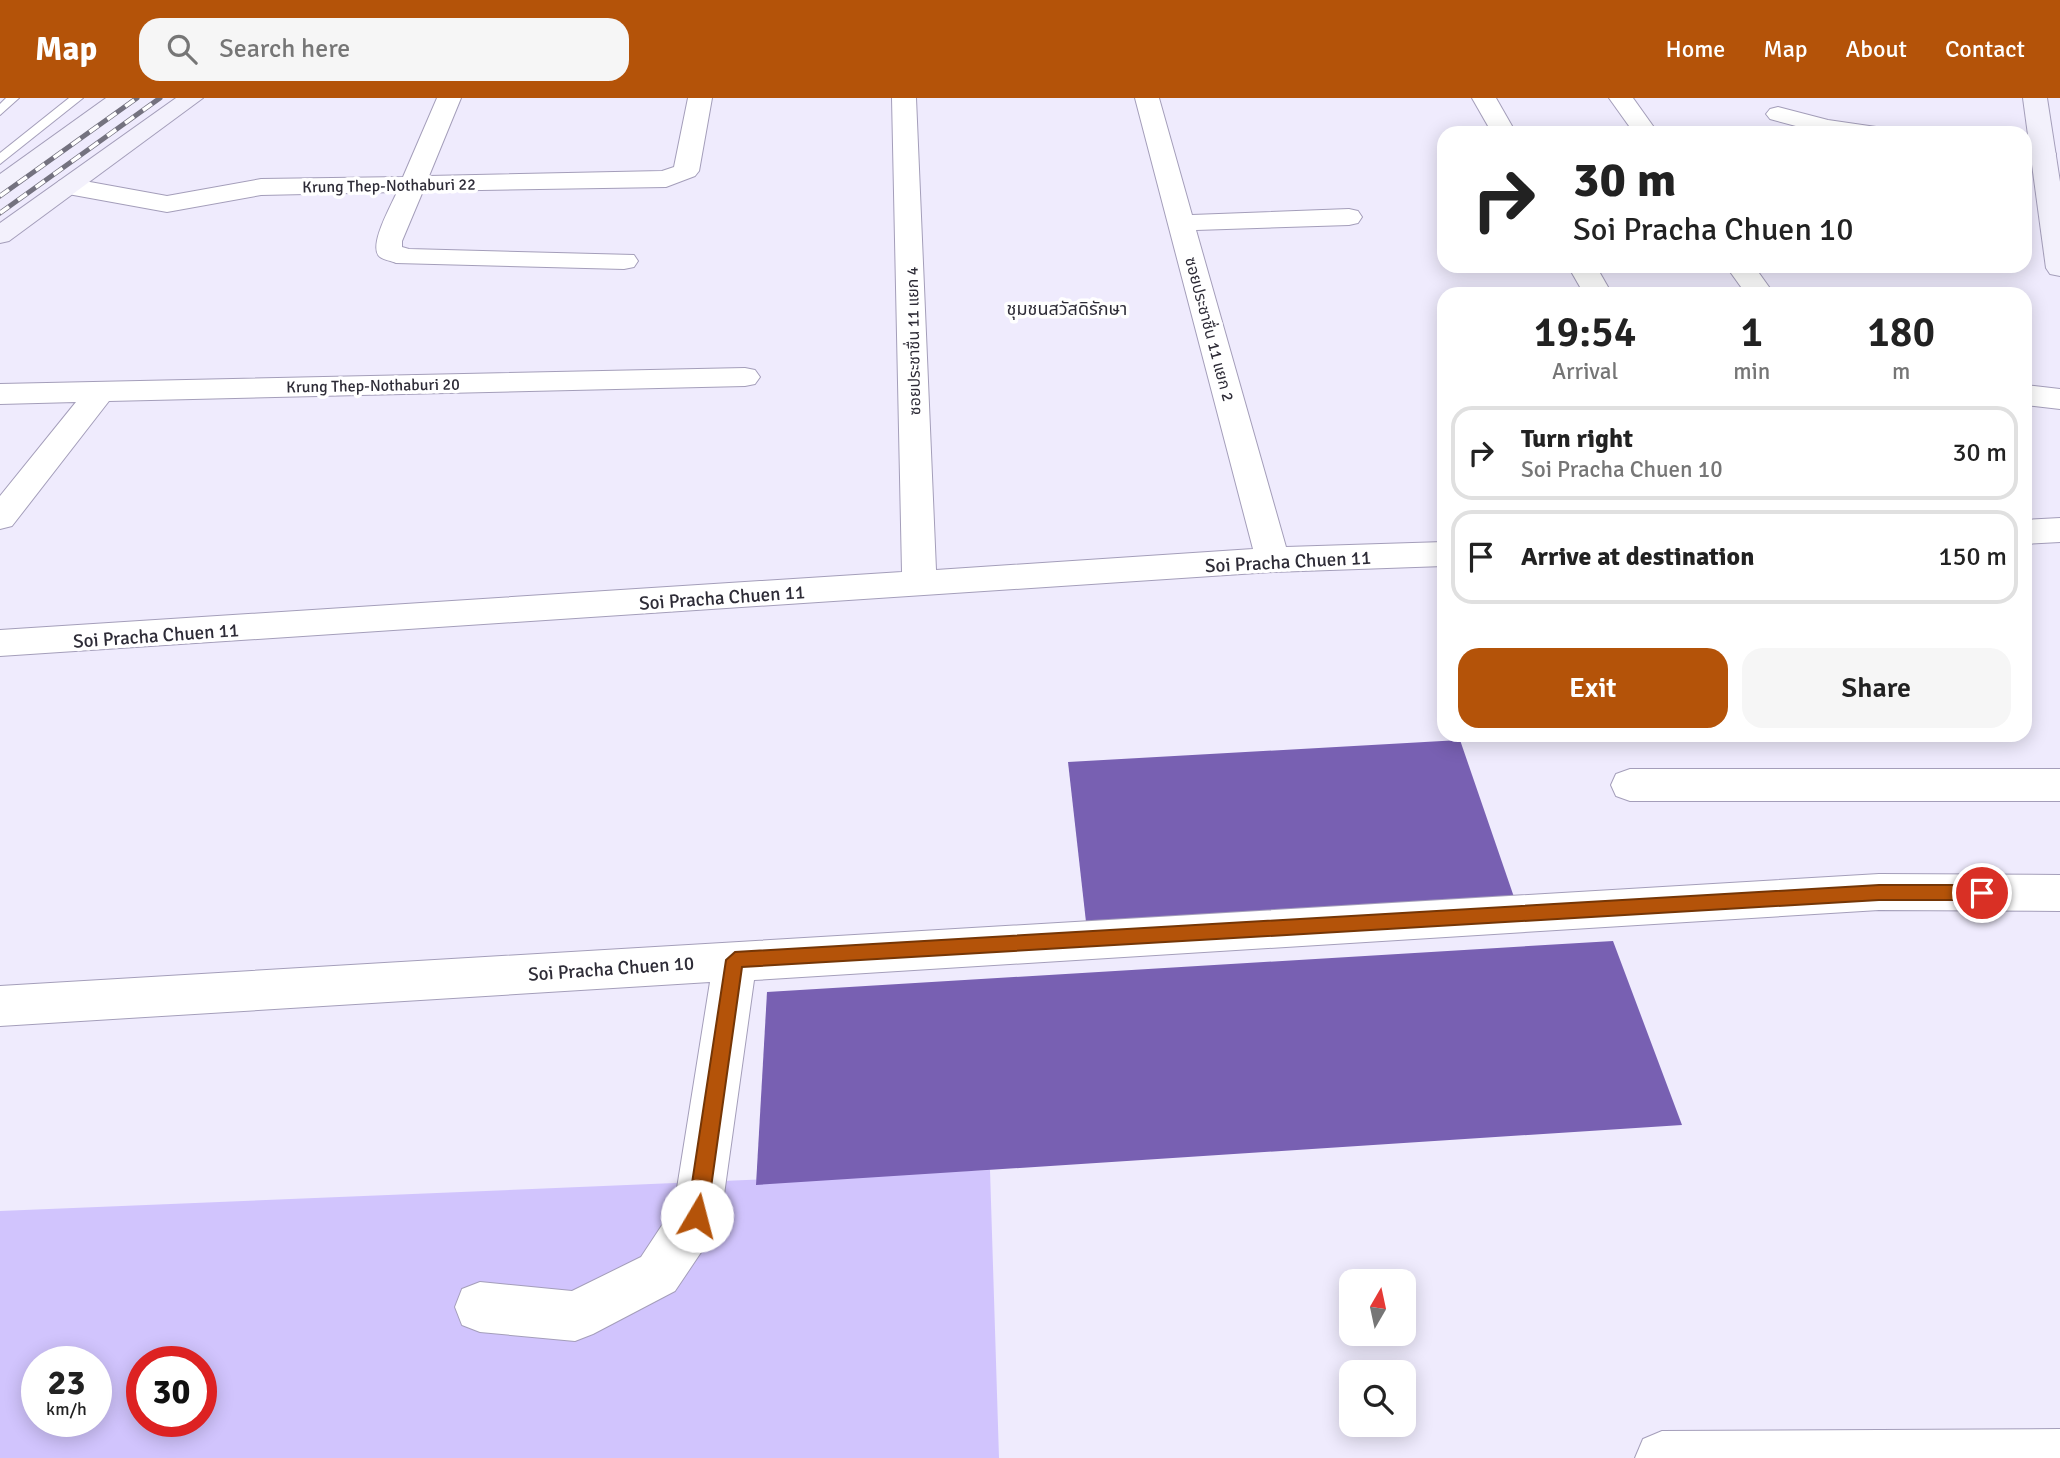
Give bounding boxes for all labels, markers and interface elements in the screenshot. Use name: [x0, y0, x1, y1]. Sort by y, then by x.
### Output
search box: [139, 18, 629, 81]
text: Map: [35, 29, 97, 70]
icon: search: [163, 30, 201, 68]
text: Search here: [219, 33, 350, 65]
text: Home: [1665, 34, 1725, 64]
text: Map: [1763, 34, 1808, 64]
text: About: [1846, 34, 1907, 64]
text: Contact: [1945, 34, 2025, 64]
text: 30 m: [1573, 150, 1676, 210]
icon: right: [1458, 154, 1549, 245]
street label: Krung Thep-Nothaburi 22: [302, 174, 476, 198]
text: Soi Pracha Chuen 10: [1573, 210, 1853, 249]
street label: ซอยประชาชื่น 11 แยก 2: [1180, 254, 1240, 404]
street label: ซอยประชาชื่น 11 แยก 4: [901, 266, 925, 415]
district label: ชุมชนสวัสดิรักษา: [1007, 298, 1127, 320]
text: 19:54: [1534, 307, 1636, 358]
text: 1: [1740, 307, 1763, 358]
text: 180: [1867, 307, 1935, 358]
text: Arrival: [1552, 357, 1618, 386]
text: min: [1733, 357, 1770, 386]
text: m: [1892, 357, 1910, 386]
street label: Krung Thep-Nothaburi 20: [286, 374, 460, 398]
text: Turn right: [1521, 423, 1633, 455]
icon: right: [1462, 434, 1500, 472]
text: 30 m: [1952, 437, 2007, 469]
text: Soi Pracha Chuen 10: [1521, 455, 1723, 484]
icon: arrive: [1462, 538, 1500, 576]
text: Arrive at destination: [1521, 541, 1754, 573]
text: 150 m: [1938, 541, 2007, 573]
street label: Soi Pracha Chuen 11: [1204, 546, 1372, 578]
street label: Soi Pracha Chuen 11: [638, 580, 806, 616]
street label: Soi Pracha Chuen 11: [72, 618, 240, 654]
button: Exit: [1458, 648, 1728, 728]
button: Share: [1742, 648, 2011, 728]
pin: [1952, 863, 2012, 923]
icon: arrive: [1963, 874, 2001, 912]
street label: Soi Pracha Chuen 10: [527, 951, 695, 987]
position arrow: [660, 1179, 734, 1253]
north arrow: [1339, 1269, 1416, 1346]
map controls: [1339, 1269, 1416, 1437]
speed limit sign: 30: [126, 1346, 217, 1437]
button: search: [1339, 1360, 1416, 1437]
text: 23: [48, 1361, 85, 1404]
text: km/h: [46, 1398, 87, 1420]

